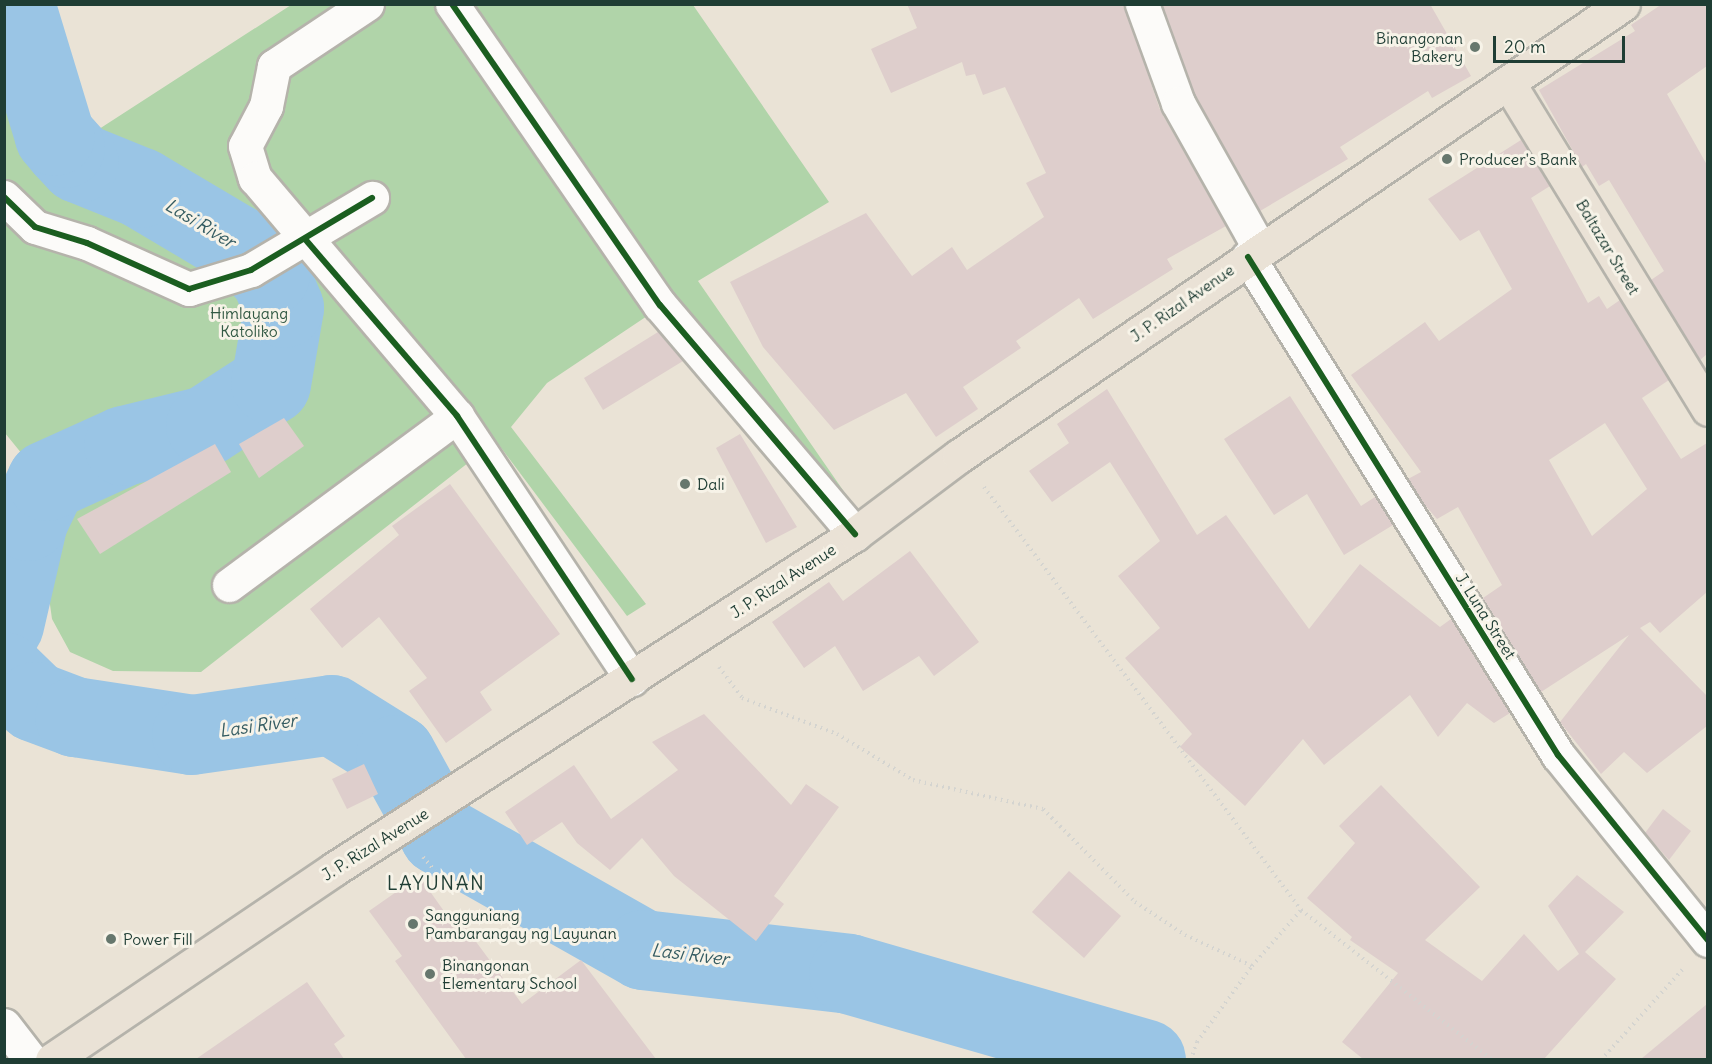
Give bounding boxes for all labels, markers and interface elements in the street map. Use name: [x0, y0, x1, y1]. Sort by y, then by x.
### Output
scale bar: [1496, 24, 1628, 62]
place label: Binangonan Bakery: [1376, 28, 1463, 66]
text: 20 m: [1504, 35, 1546, 58]
marker: Binangonan Bakery: [1468, 40, 1482, 54]
place label: Producer's Bank: [1459, 149, 1577, 169]
marker: Producer's Bank: [1440, 152, 1454, 166]
water label: Lasi River: [161, 195, 239, 253]
street label: Baltazar Street: [1572, 196, 1644, 298]
street label: J. P. Rizal Avenue: [1127, 260, 1237, 346]
park label: Himlayang Katoliko: [210, 303, 288, 341]
place label: Dali: [697, 474, 725, 494]
marker: Dali: [678, 477, 692, 491]
street label: J. P. Rizal Avenue: [727, 540, 839, 622]
street label: J. Luna Street: [1452, 569, 1520, 663]
water label: Lasi River: [218, 710, 298, 742]
street label: J. P. Rizal Avenue: [318, 804, 432, 884]
district label: LAYUNAN: [387, 870, 485, 894]
place label: Sangguniang Pambarangay ng Layunan: [425, 905, 617, 943]
marker: Sangguniang Pambarangay ng Layunan: [406, 917, 420, 931]
place label: Power Fill: [123, 929, 193, 949]
marker: Power Fill: [104, 932, 118, 946]
water label: Lasi River: [650, 940, 730, 970]
place label: Binangonan Elementary School: [442, 955, 577, 993]
marker: Binangonan Elementary School: [423, 967, 437, 981]

